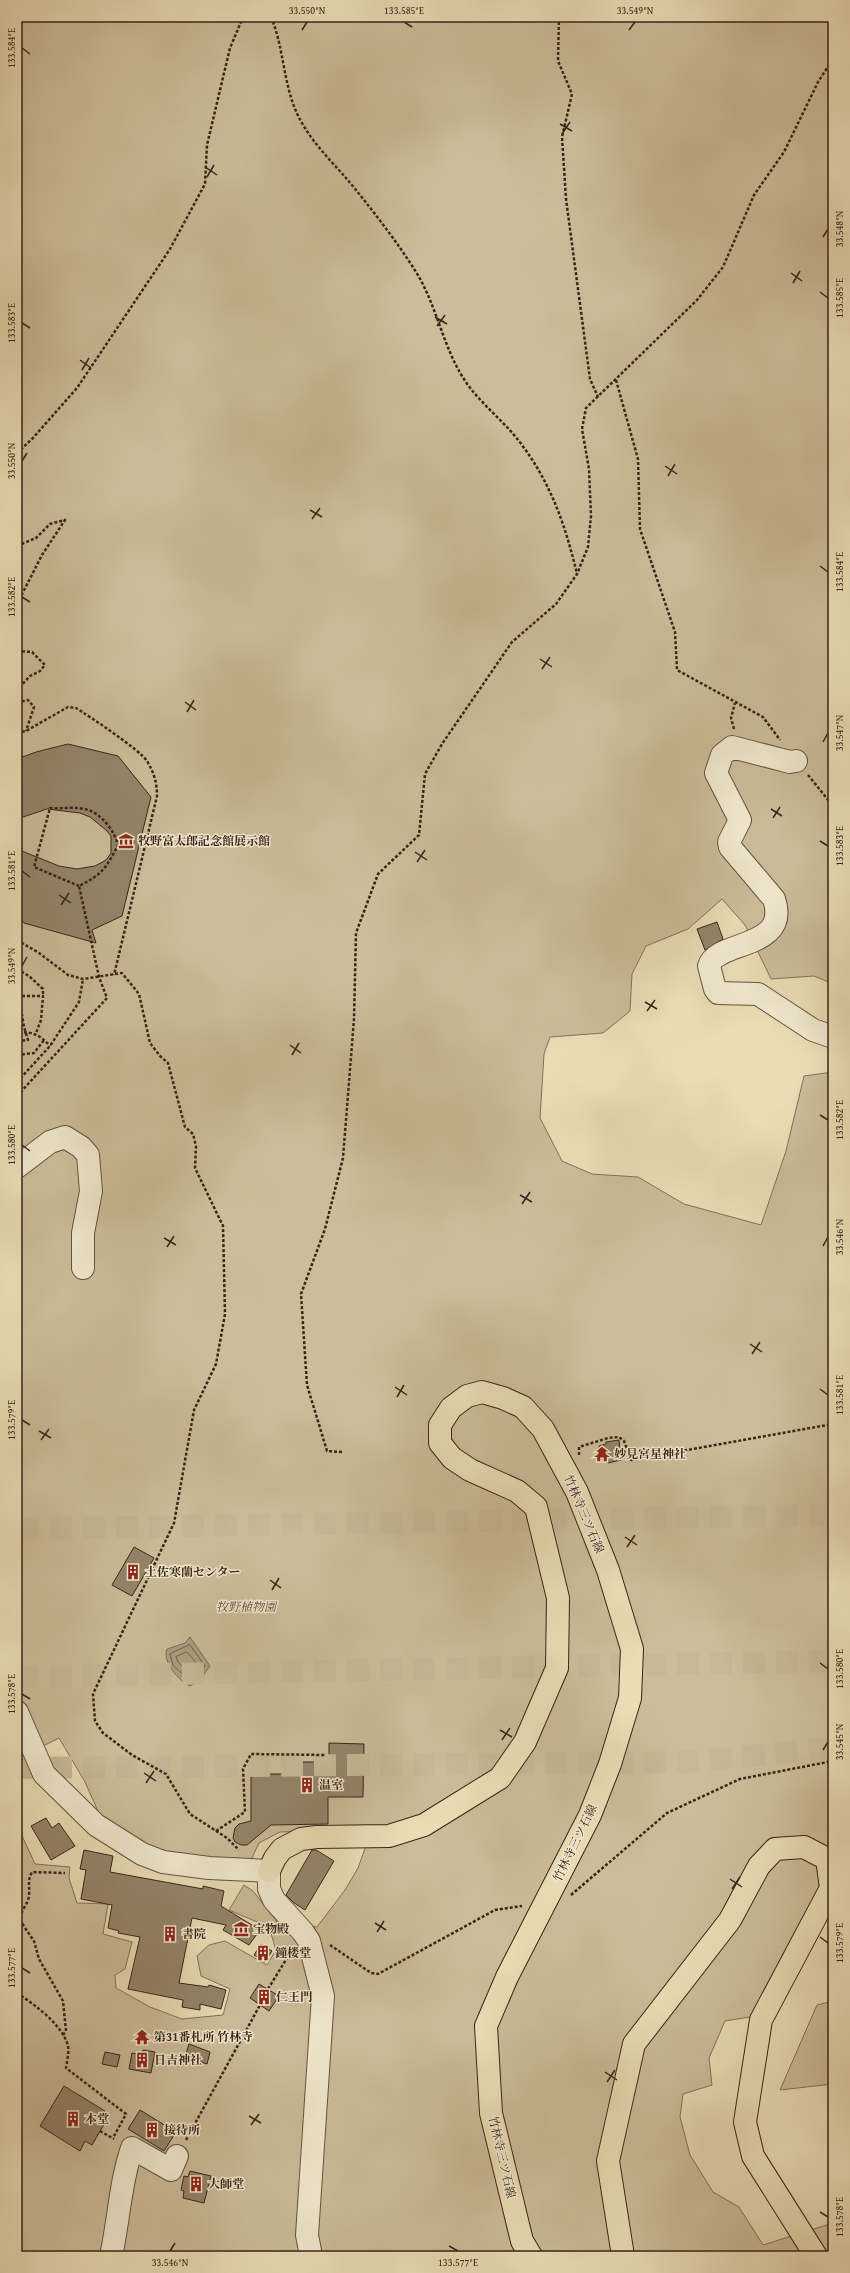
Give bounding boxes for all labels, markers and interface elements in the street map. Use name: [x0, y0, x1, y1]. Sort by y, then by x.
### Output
text: 33.550°N: [289, 3, 326, 18]
text: 133.585°E: [384, 3, 424, 18]
text: 33.549°N: [617, 3, 654, 18]
text: 133.584°E: [4, 28, 19, 68]
text: 33.548°N: [832, 210, 847, 247]
text: 133.585°E: [832, 278, 847, 318]
text: 133.583°E: [4, 303, 19, 343]
text: 33.550°N: [4, 442, 19, 479]
text: 133.584°E: [832, 552, 847, 592]
text: 133.582°E: [4, 577, 19, 617]
text: 33.547°N: [832, 714, 847, 751]
text: 133.583°E: [832, 826, 847, 866]
museum icon: 牧野富太郎記念館展示館: [117, 832, 135, 850]
place label: 牧野富太郎記念館展示館: [138, 832, 270, 849]
text: 133.581°E: [4, 851, 19, 891]
text: 33.549°N: [4, 947, 19, 984]
text: 133.582°E: [832, 1100, 847, 1140]
text: 133.580°E: [4, 1125, 19, 1165]
text: 33.546°N: [832, 1218, 847, 1255]
text: 133.581°E: [832, 1375, 847, 1415]
text: 133.579°E: [4, 1400, 19, 1440]
temple icon: 妙見宮星神社: [593, 1445, 611, 1463]
place label: 妙見宮星神社: [614, 1445, 686, 1462]
street label: 竹林寺三ツ石線: [560, 1472, 609, 1556]
building icon: 土佐寒蘭センター: [124, 1563, 142, 1581]
place label: 土佐寒蘭センター: [145, 1563, 241, 1580]
park label: 牧野植物園: [216, 1598, 278, 1615]
text: 133.580°E: [832, 1649, 847, 1689]
text: 133.578°E: [4, 1674, 19, 1714]
text: 33.545°N: [832, 1723, 847, 1760]
building icon: 温室: [298, 1776, 316, 1794]
place label: 温室: [319, 1776, 343, 1793]
street label: 竹林寺三ツ石線: [548, 1801, 601, 1884]
museum icon: 宝物殿: [232, 1920, 250, 1938]
place label: 宝物殿: [253, 1920, 289, 1937]
text: 133.579°E: [832, 1923, 847, 1963]
building icon: 書院: [161, 1925, 179, 1943]
place label: 書院: [182, 1925, 206, 1942]
building icon: 鐘楼堂: [254, 1944, 272, 1962]
place label: 鐘楼堂: [275, 1944, 311, 1961]
text: 133.577°E: [4, 1948, 19, 1988]
building icon: 仁王門: [255, 1988, 273, 2006]
place label: 仁王門: [276, 1988, 312, 2005]
temple icon: 第31番札所 竹林寺: [133, 2028, 151, 2046]
place label: 第31番札所 竹林寺: [154, 2028, 253, 2045]
building icon: 日吉神社: [133, 2051, 151, 2069]
place label: 日吉神社: [154, 2051, 202, 2068]
building icon: 本堂: [64, 2110, 82, 2128]
place label: 本堂: [85, 2110, 109, 2127]
street label: 竹林寺三ツ石線: [485, 2114, 520, 2200]
building icon: 接待所: [143, 2121, 161, 2139]
place label: 接待所: [164, 2121, 200, 2138]
building icon: 大師堂: [187, 2175, 205, 2193]
place label: 大師堂: [208, 2175, 244, 2192]
text: 133.578°E: [832, 2197, 847, 2237]
text: 33.546°N: [152, 2255, 189, 2270]
text: 133.577°E: [438, 2255, 478, 2270]

